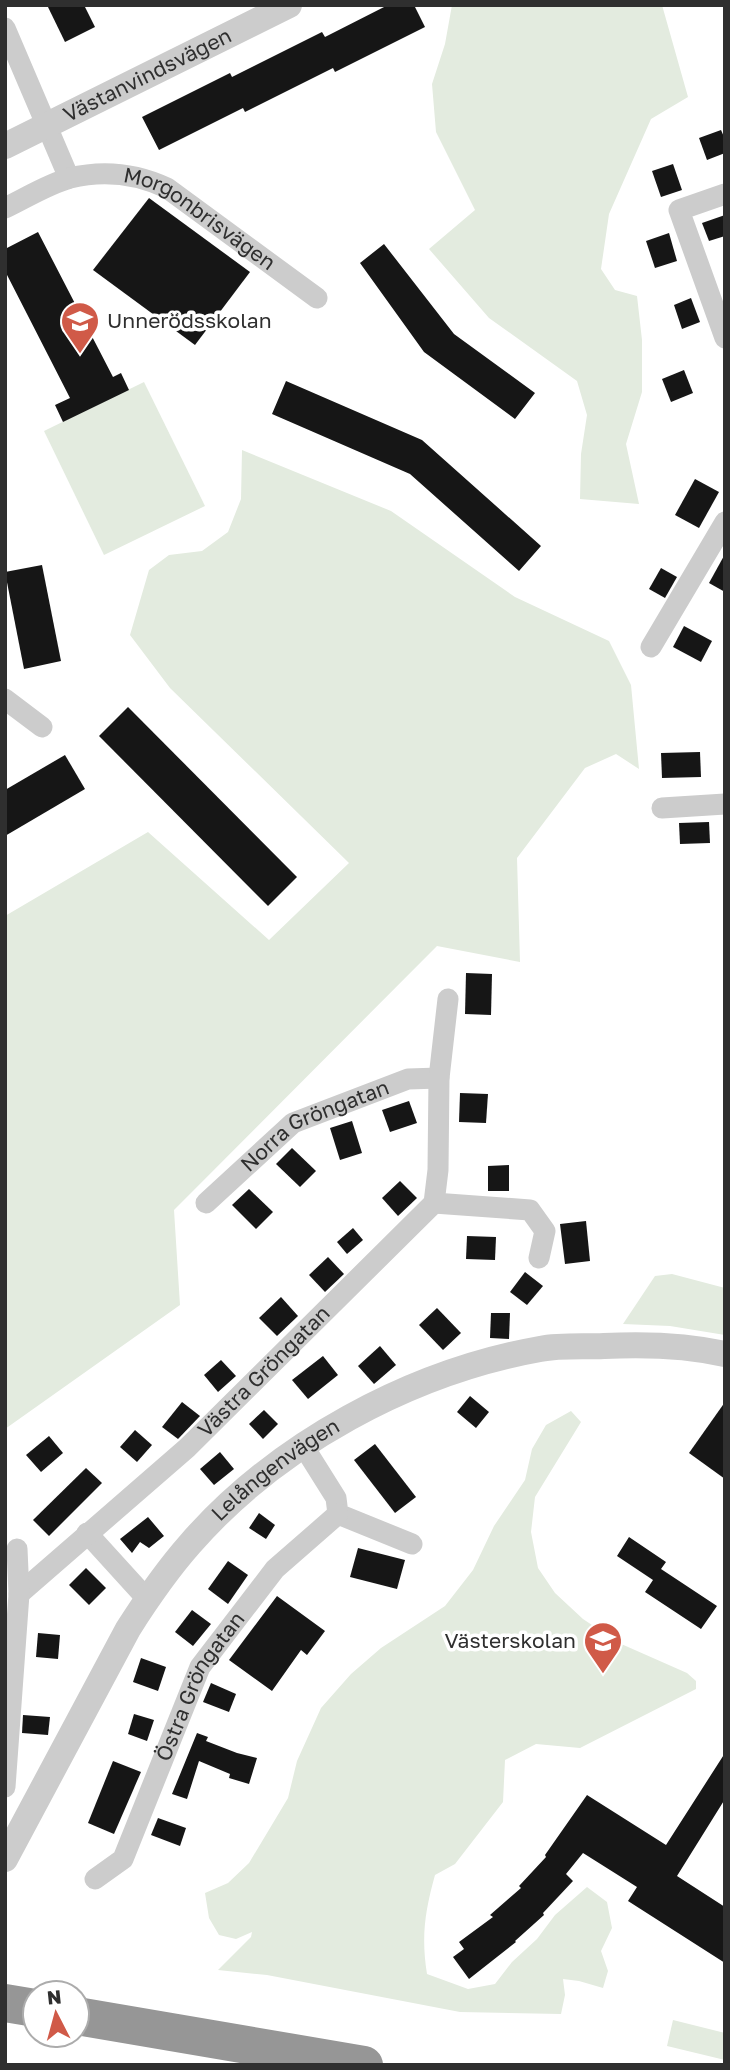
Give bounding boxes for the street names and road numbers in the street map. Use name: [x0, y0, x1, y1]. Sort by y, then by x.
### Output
street label: Västanvindsvägen: [59, 22, 235, 127]
street label: Morgonbrisvägen: [122, 161, 281, 275]
street label: Norra Gröngatan: [235, 1074, 392, 1177]
street label: Västra Gröngatan: [192, 1300, 335, 1442]
street label: Lelångenvägen: [205, 1412, 344, 1526]
street label: Östra Gröngatan: [150, 1606, 250, 1765]

